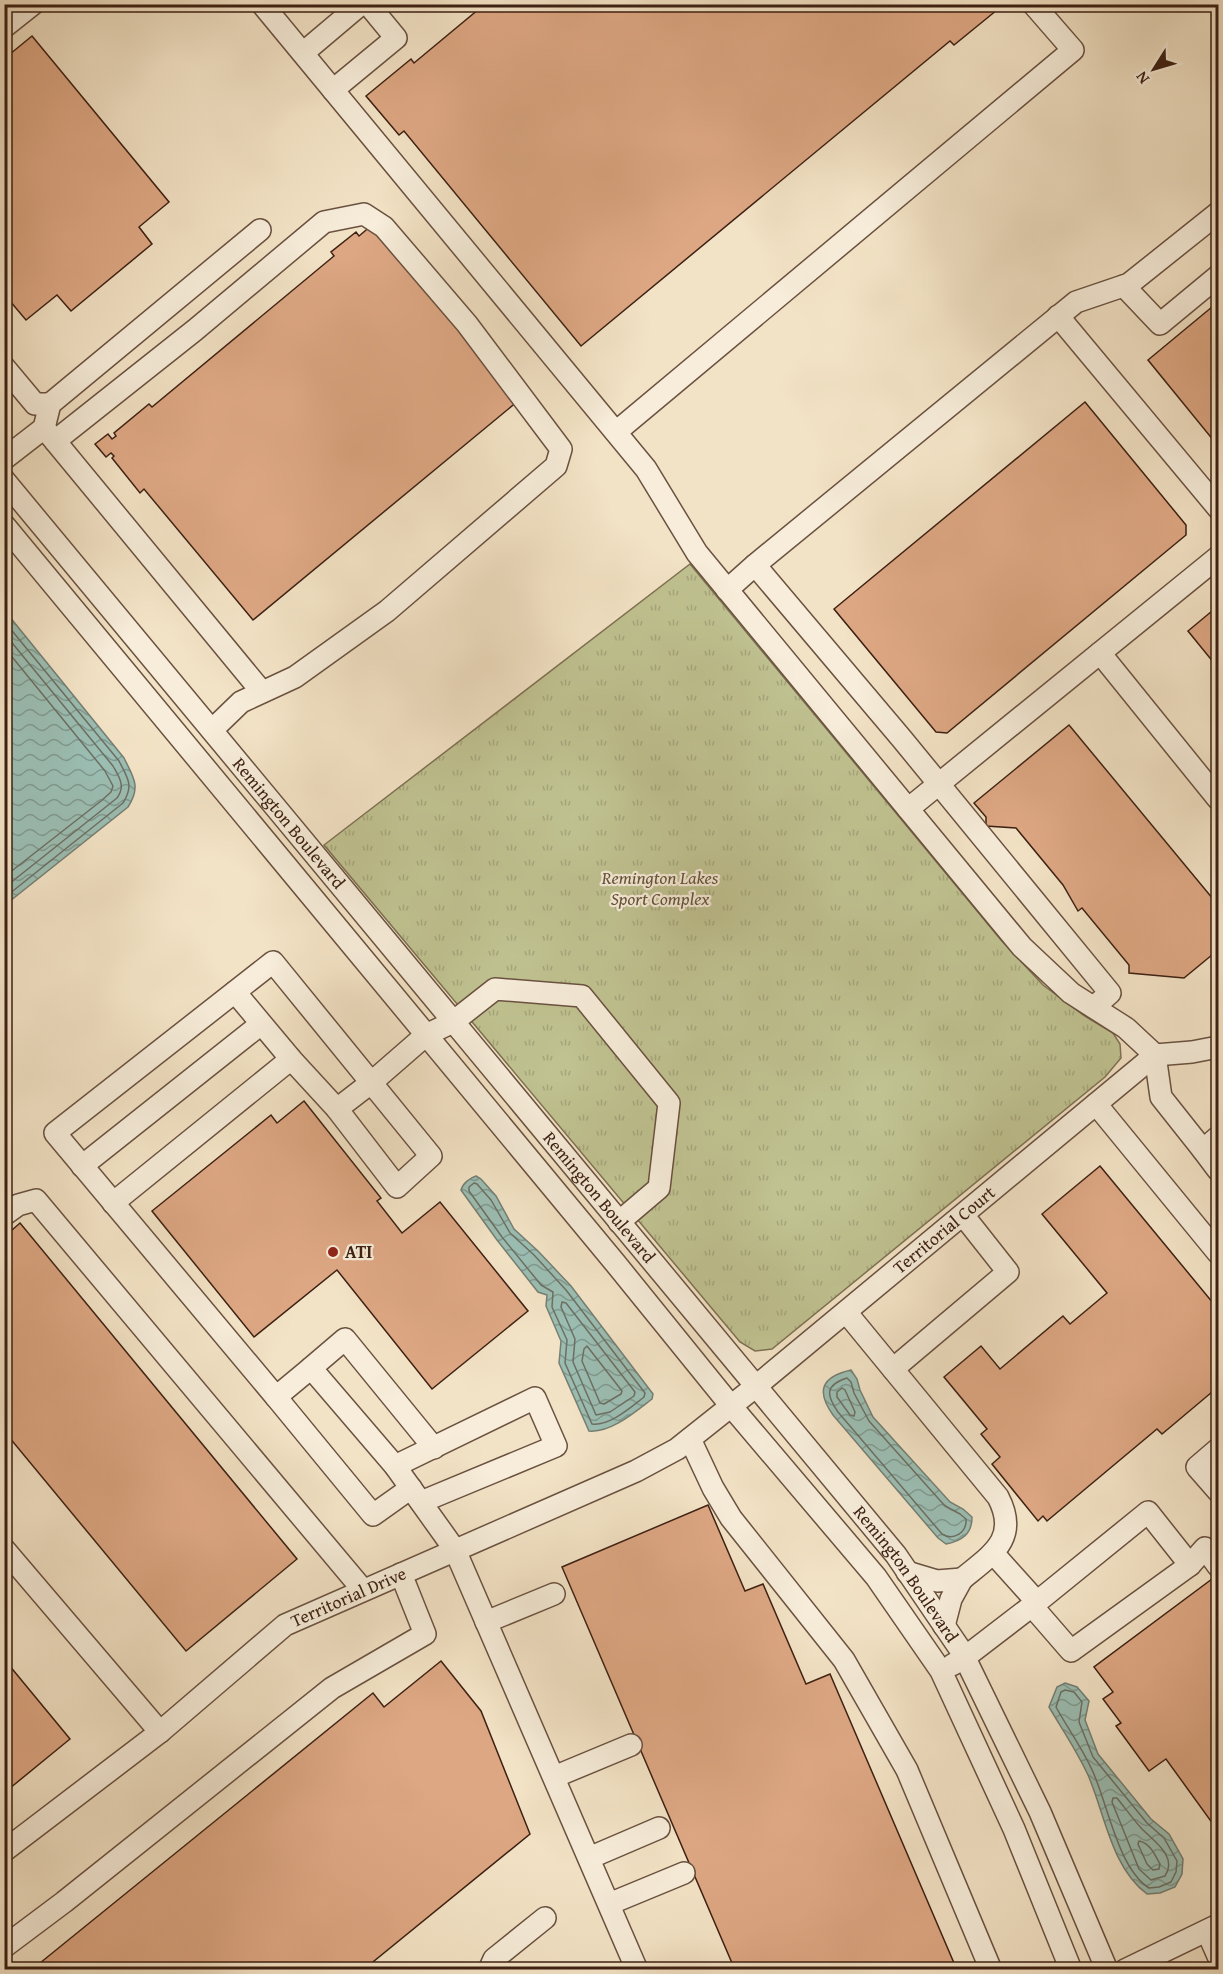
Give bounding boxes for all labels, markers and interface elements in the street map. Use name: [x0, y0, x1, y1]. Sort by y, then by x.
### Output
north arrow: [1124, 39, 1184, 99]
text: N: [1129, 66, 1155, 90]
street label: Remington Boulevard: [226, 751, 352, 895]
park label: Remington Lakes Sport Complex: [601, 864, 719, 912]
street label: Remington Boulevard: [537, 1125, 663, 1269]
street label: Territorial Court: [887, 1179, 1001, 1280]
place label: ATI: [345, 1238, 372, 1265]
marker: ATI: [326, 1245, 340, 1259]
street label: Remington Boulevard: [847, 1499, 966, 1648]
street label: Territorial Drive: [286, 1559, 410, 1634]

